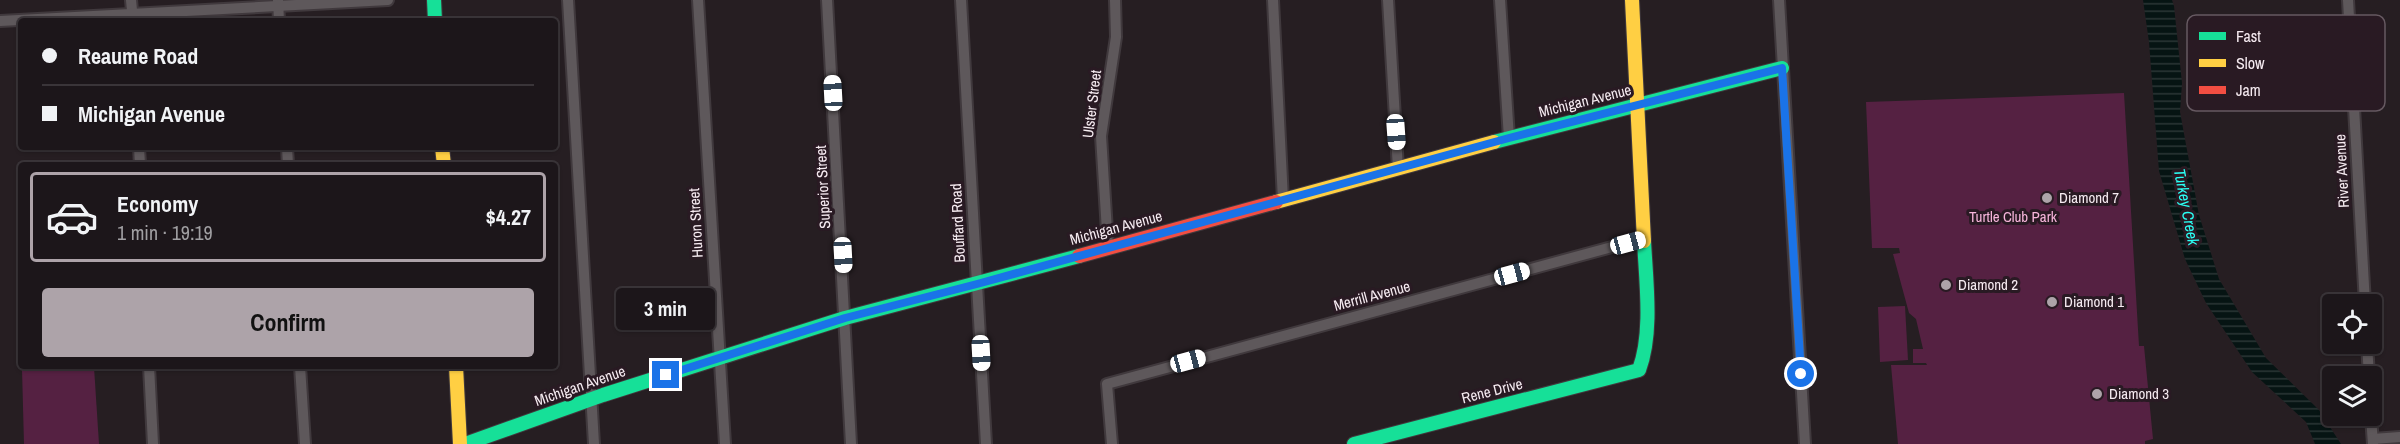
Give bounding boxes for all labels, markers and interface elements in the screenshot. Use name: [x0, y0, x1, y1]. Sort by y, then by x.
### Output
legend: [2187, 15, 2385, 111]
text: Fast: [2236, 25, 2261, 47]
text: Reaume Road: [78, 41, 198, 71]
text: Slow: [2236, 52, 2265, 74]
street label: Ulster Street: [1077, 68, 1106, 139]
car: [823, 75, 843, 111]
street label: Michigan Avenue: [1536, 79, 1634, 122]
text: Jam: [2236, 79, 2261, 101]
text: Michigan Avenue: [78, 99, 225, 129]
car: [1386, 113, 1406, 151]
street label: River Avenue: [2329, 134, 2354, 208]
street label: Superior Street: [810, 144, 835, 229]
water label: Turkey Creek: [2169, 167, 2205, 248]
street label: Bouffard Road: [945, 183, 970, 263]
street label: Huron Street: [683, 187, 708, 258]
place label: Diamond 7: [2059, 187, 2119, 208]
text: Economy: [117, 189, 198, 219]
icon: car: [45, 190, 99, 244]
marker: Diamond 7: [2040, 191, 2054, 205]
text: $4.27: [486, 202, 531, 232]
street label: Michigan Avenue: [1067, 205, 1165, 250]
park label: Turtle Club Park: [1969, 206, 2058, 227]
text: 1 min · 19:19: [117, 219, 213, 246]
car: [1608, 230, 1648, 256]
car: [833, 237, 853, 273]
car: [1492, 261, 1532, 287]
place label: Diamond 2: [1958, 274, 2018, 295]
street label: Merrill Avenue: [1331, 275, 1413, 316]
marker: Diamond 2: [1939, 278, 1953, 292]
button: Confirm: [42, 288, 534, 357]
callout: 3 min: [616, 288, 716, 330]
place label: Diamond 1: [2064, 291, 2124, 312]
map controls: [2322, 294, 2382, 426]
button: locate: [2322, 294, 2382, 354]
text: 3 min: [644, 295, 687, 322]
marker: Diamond 1: [2045, 295, 2059, 309]
car: [971, 335, 991, 371]
car: [1168, 348, 1208, 374]
street label: Michigan Avenue: [532, 360, 628, 411]
route start: [1787, 360, 1814, 387]
route end: [652, 361, 679, 388]
button: layers: [2322, 366, 2382, 426]
street label: Rene Drive: [1459, 373, 1525, 408]
place label: Diamond 3: [2109, 383, 2169, 404]
marker: Diamond 3: [2090, 387, 2104, 401]

